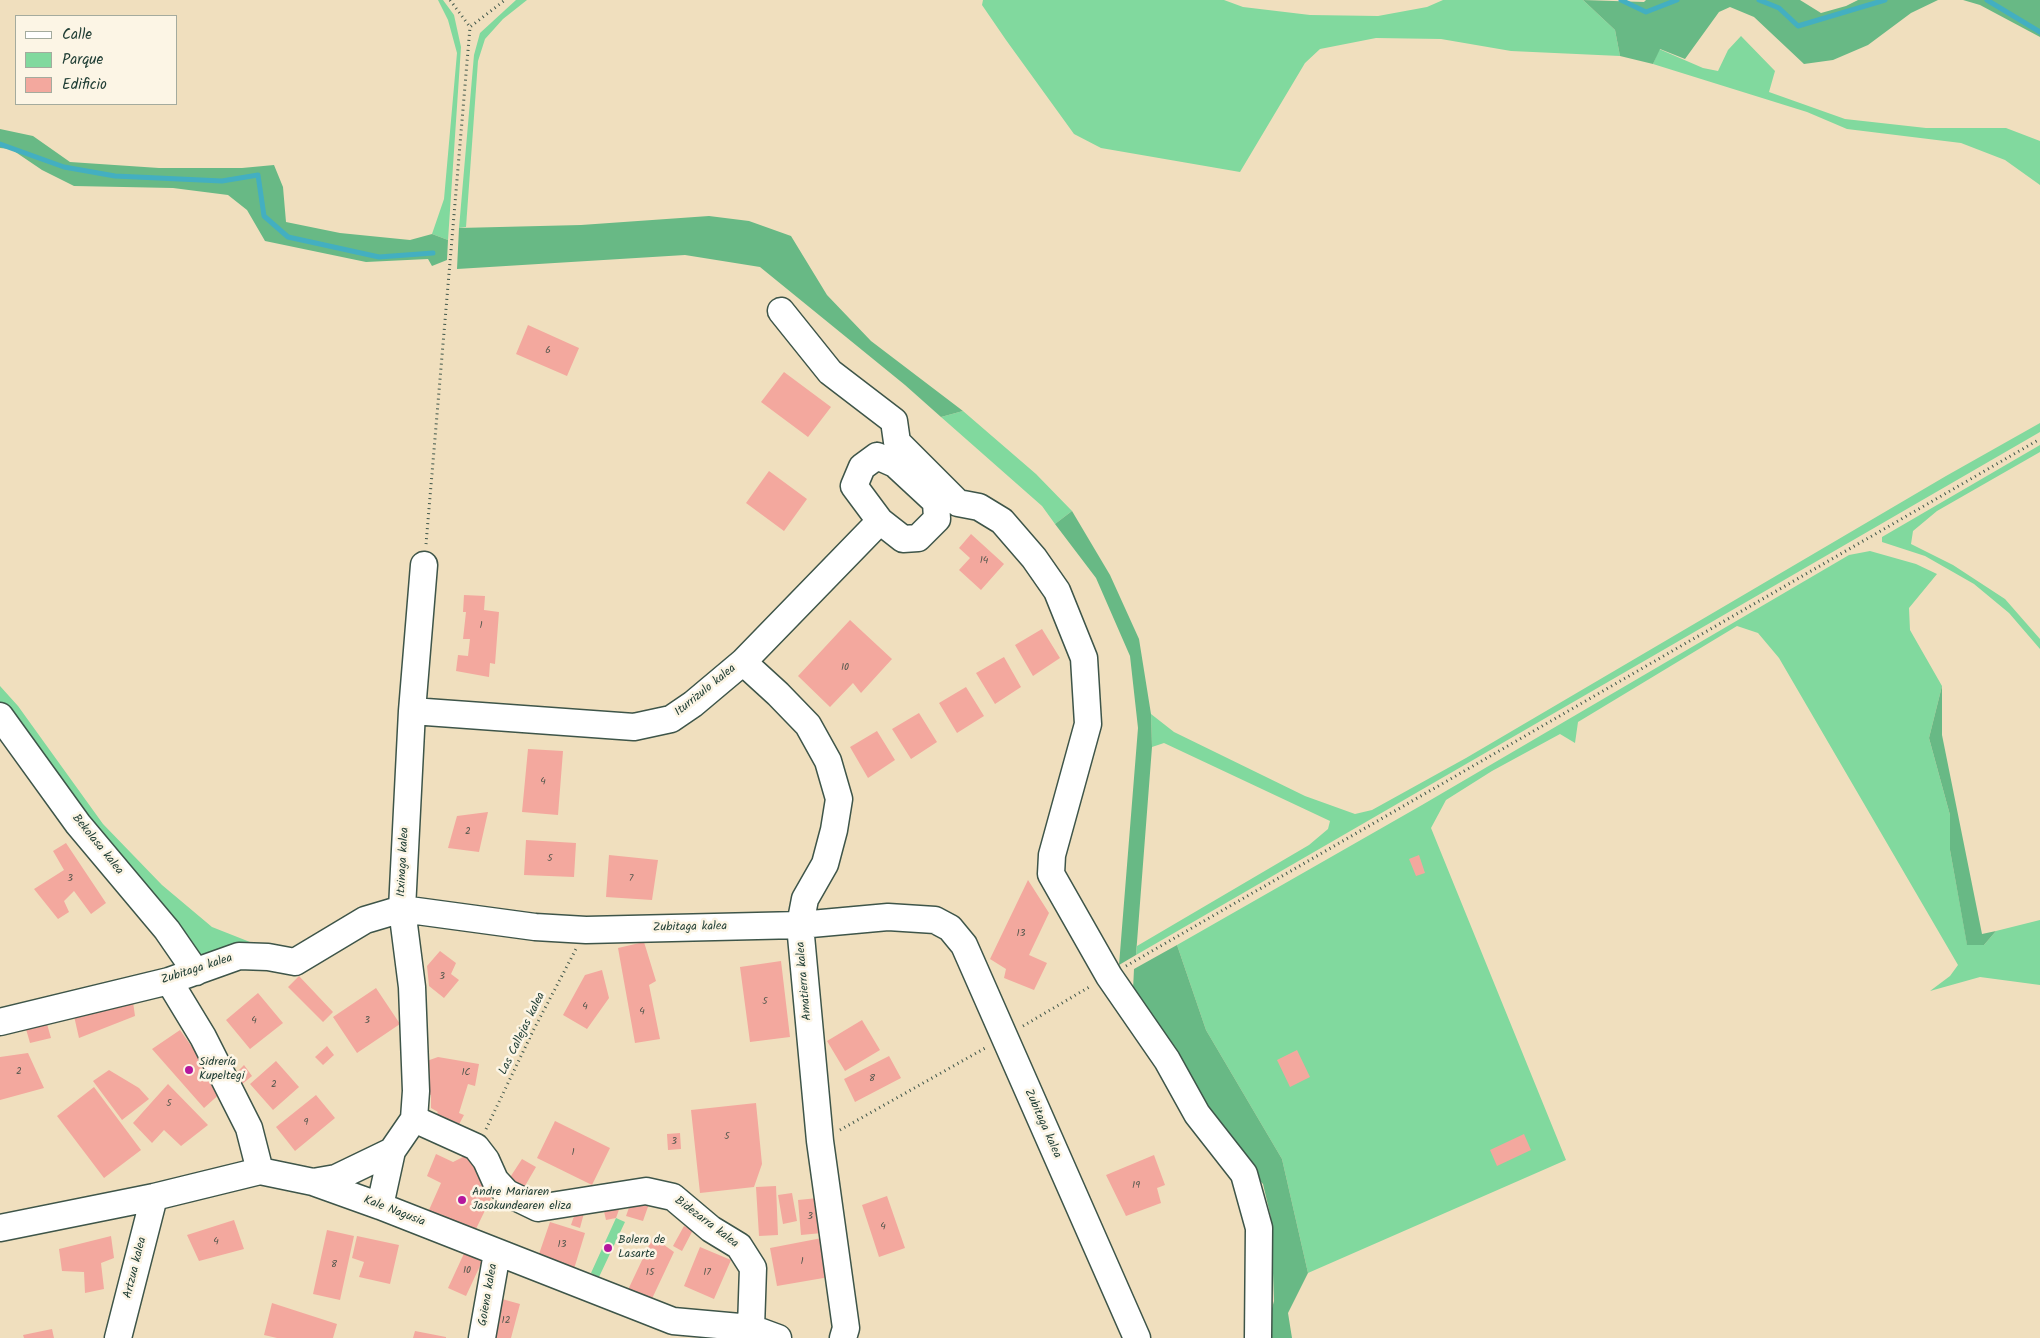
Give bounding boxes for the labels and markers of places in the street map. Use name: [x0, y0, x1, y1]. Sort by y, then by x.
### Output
place label: Sidrería Kupeltegi: [199, 1056, 245, 1084]
marker: Sidrería Kupeltegi: [183, 1064, 195, 1076]
place label: Andre Mariaren Jasokundearen eliza: [472, 1186, 571, 1214]
marker: Andre Mariaren Jasokundearen eliza: [456, 1194, 468, 1206]
place label: Bolera de Lasarte: [618, 1234, 665, 1262]
marker: Bolera de Lasarte: [602, 1242, 614, 1254]

